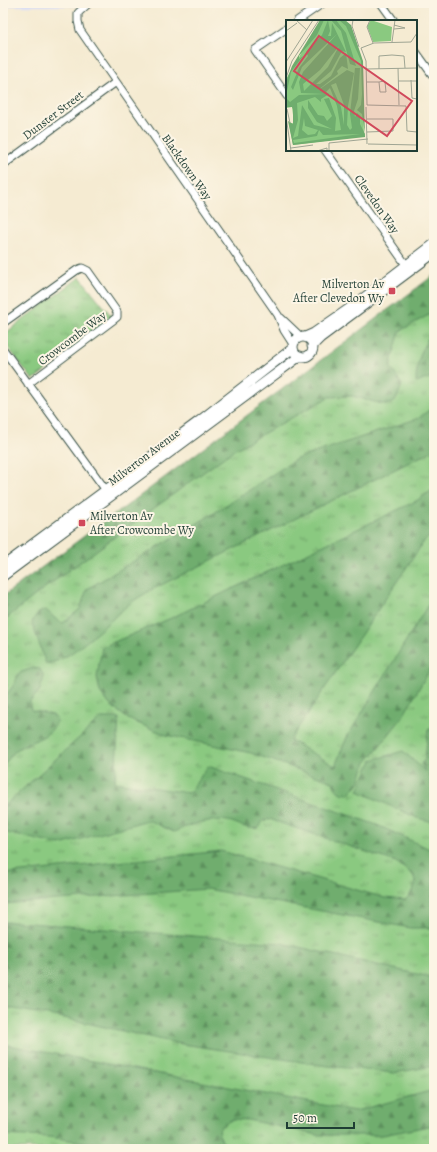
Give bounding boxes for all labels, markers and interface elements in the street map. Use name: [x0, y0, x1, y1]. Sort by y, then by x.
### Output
inset map: [286, 20, 417, 151]
street label: Dunster Street: [19, 87, 87, 143]
street label: Blackdown Way: [158, 131, 216, 204]
street label: Clevedon Way: [351, 171, 404, 237]
place label: Milverton Av After Clevedon Wy: [292, 276, 385, 306]
marker: Milverton Av After Clevedon Wy: [387, 286, 397, 296]
street label: Crowcombe Way: [35, 307, 110, 369]
street label: Milverton Avenue: [105, 425, 183, 489]
place label: Milverton Av After Crowcombe Wy: [89, 508, 195, 538]
marker: Milverton Av After Crowcombe Wy: [77, 518, 87, 528]
scale bar: [287, 1104, 354, 1130]
text: 50 m: [293, 1110, 317, 1126]

